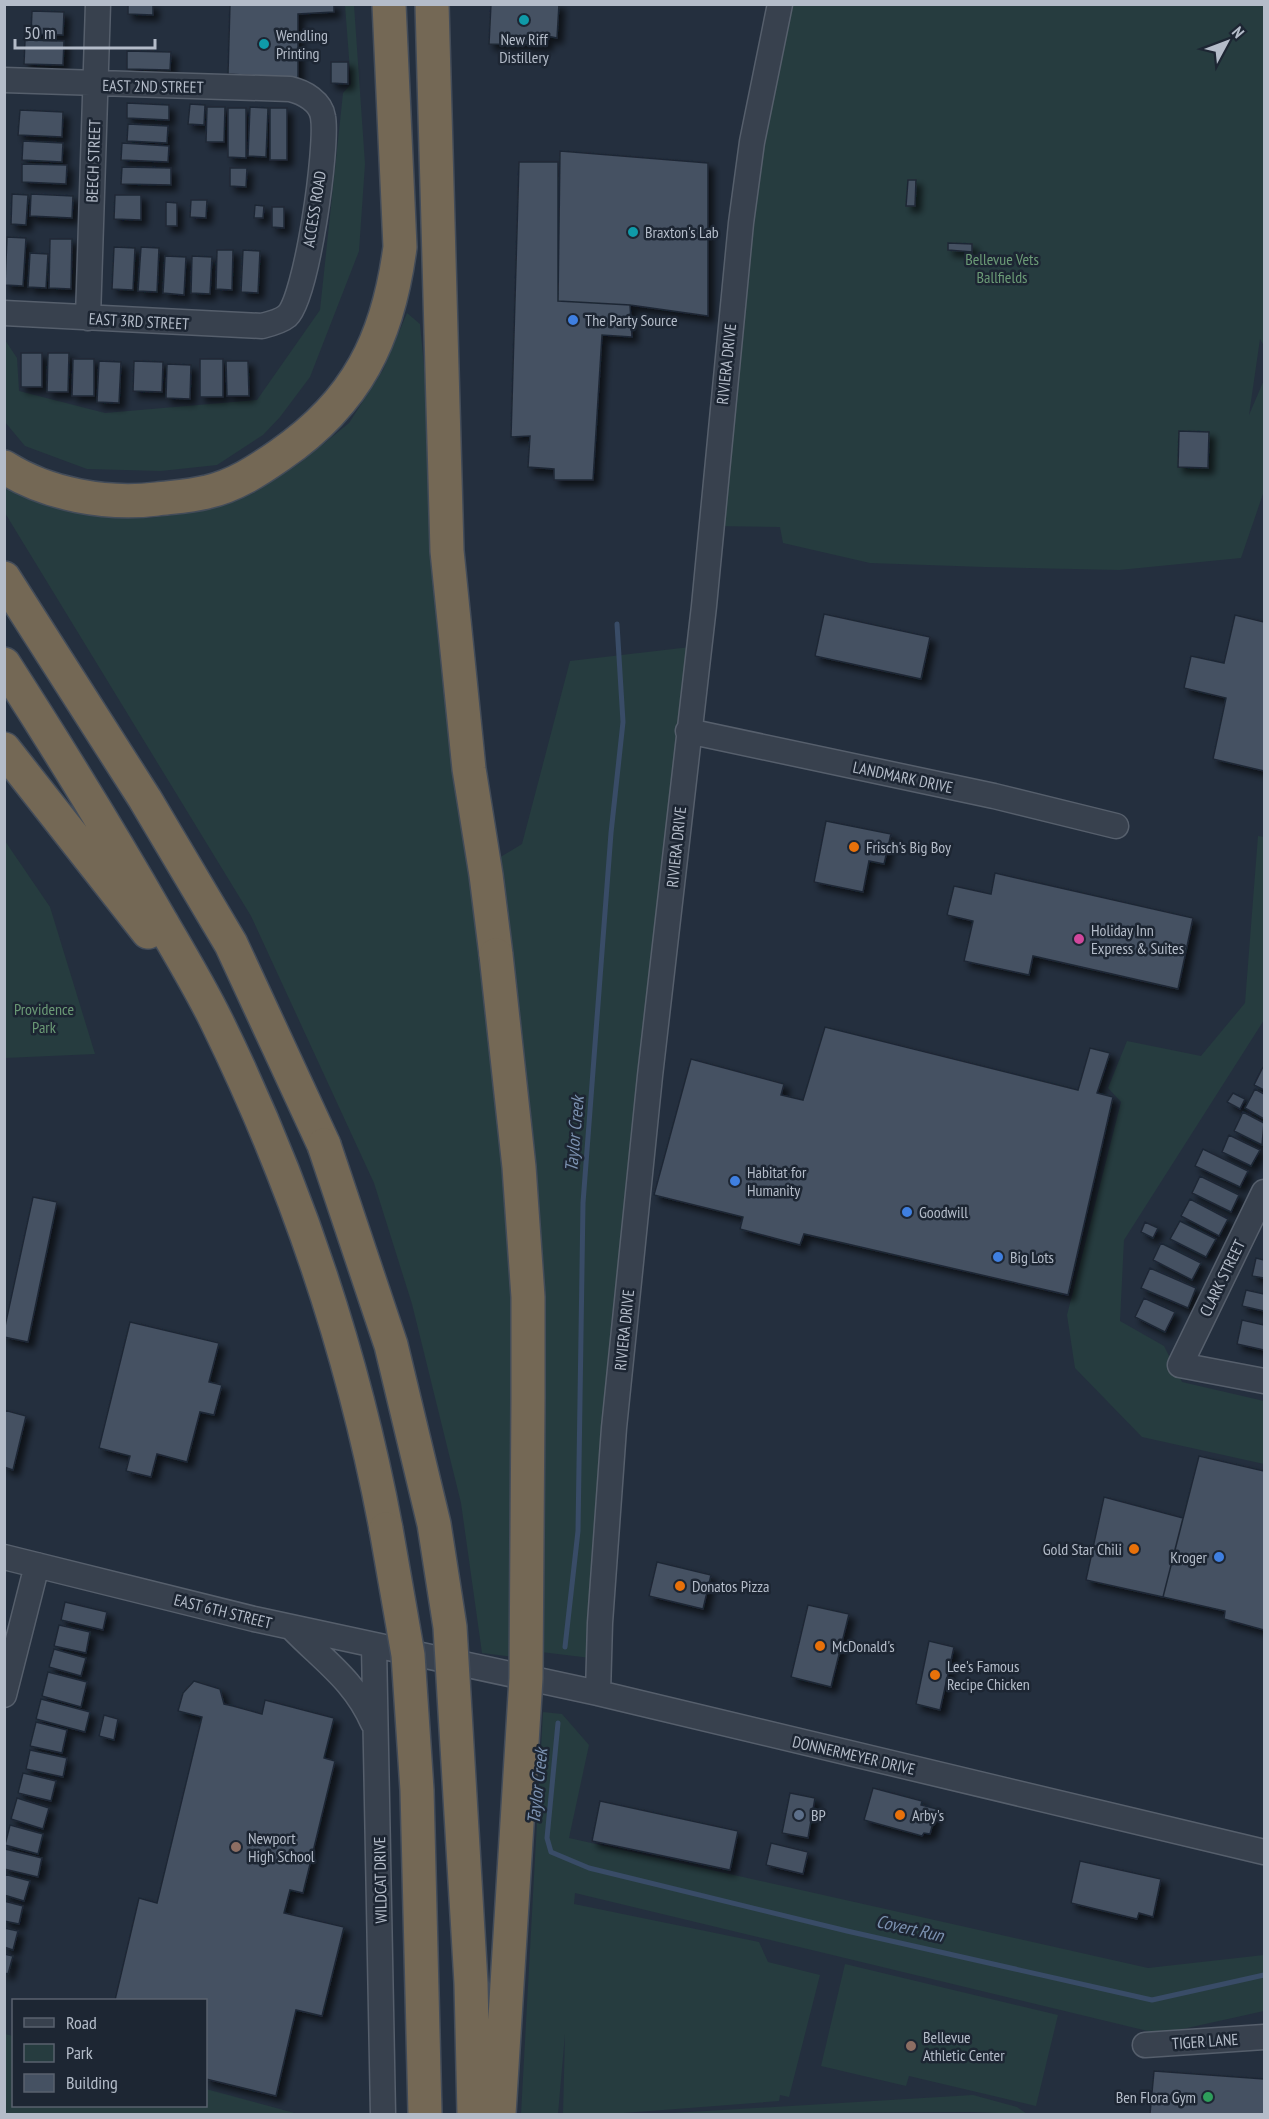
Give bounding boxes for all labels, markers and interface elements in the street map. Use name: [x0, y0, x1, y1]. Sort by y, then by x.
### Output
scale bar: [15, 12, 154, 50]
north arrow: [1197, 12, 1257, 72]
marker: New Riff Distillery: [517, 13, 531, 27]
text: 50 m: [24, 21, 56, 44]
text: N: [1228, 22, 1249, 42]
place label: Wendling Printing: [276, 25, 328, 63]
place label: New Riff Distillery: [499, 29, 549, 67]
marker: Wendling Printing: [257, 37, 271, 51]
street label: EAST 2ND STREET: [102, 75, 204, 97]
street label: BEECH STREET: [82, 119, 104, 203]
street label: ACCESS ROAD: [298, 169, 330, 249]
place label: Braxton's Lab: [645, 222, 719, 242]
marker: Braxton's Lab: [626, 225, 640, 239]
park label: Bellevue Vets Ballfields: [965, 249, 1039, 287]
street label: EAST 3RD STREET: [88, 308, 190, 334]
place label: The Party Source: [585, 310, 678, 330]
marker: The Party Source: [566, 313, 580, 327]
street label: RIVIERA DRIVE: [712, 322, 740, 405]
street label: LANDMARK DRIVE: [851, 757, 955, 797]
street label: RIVIERA DRIVE: [662, 805, 690, 888]
place label: Frisch's Big Boy: [866, 837, 951, 857]
marker: Frisch's Big Boy: [847, 840, 861, 854]
place label: Holiday Inn Express & Suites: [1091, 920, 1184, 958]
marker: Holiday Inn Express & Suites: [1072, 932, 1086, 946]
park label: Providence Park: [14, 999, 74, 1037]
water label: Taylor Creek: [559, 1093, 589, 1173]
place label: Habitat for Humanity: [747, 1162, 807, 1200]
marker: Habitat for Humanity: [728, 1174, 742, 1188]
place label: Goodwill: [919, 1202, 968, 1222]
marker: Goodwill: [900, 1205, 914, 1219]
street label: CLARK STREET: [1195, 1236, 1249, 1320]
place label: Big Lots: [1010, 1247, 1054, 1267]
marker: Big Lots: [991, 1250, 1005, 1264]
street label: RIVIERA DRIVE: [610, 1288, 638, 1371]
place label: Gold Star Chili: [1043, 1539, 1122, 1559]
marker: Gold Star Chili: [1127, 1542, 1141, 1556]
place label: Kroger: [1170, 1547, 1208, 1567]
marker: Kroger: [1212, 1550, 1226, 1564]
place label: Donatos Pizza: [692, 1576, 769, 1596]
marker: Donatos Pizza: [673, 1579, 687, 1593]
street label: EAST 6TH STREET: [172, 1589, 274, 1633]
place label: McDonald's: [832, 1636, 895, 1656]
marker: McDonald's: [813, 1639, 827, 1653]
place label: Lee's Famous Recipe Chicken: [947, 1656, 1030, 1694]
marker: Lee's Famous Recipe Chicken: [928, 1668, 942, 1682]
street label: DONNERMEYER DRIVE: [791, 1731, 917, 1779]
water label: Taylor Creek: [522, 1745, 553, 1825]
place label: BP: [811, 1805, 826, 1825]
place label: Arby's: [912, 1805, 944, 1825]
marker: BP: [792, 1808, 806, 1822]
marker: Arby's: [893, 1808, 907, 1822]
place label: Newport High School: [248, 1828, 315, 1866]
street label: WILDCAT DRIVE: [369, 1836, 391, 1924]
marker: Newport High School: [229, 1840, 243, 1854]
water label: Covert Run: [874, 1909, 947, 1947]
legend: [12, 1999, 207, 2107]
text: Road: [66, 2011, 97, 2034]
place label: Bellevue Athletic Center: [923, 2027, 1005, 2065]
street label: TIGER LANE: [1171, 2029, 1239, 2053]
marker: Bellevue Athletic Center: [904, 2039, 918, 2053]
text: Park: [66, 2041, 93, 2064]
text: Building: [66, 2071, 118, 2094]
place label: Ben Flora Gym: [1116, 2087, 1196, 2107]
marker: Ben Flora Gym: [1201, 2090, 1215, 2104]

